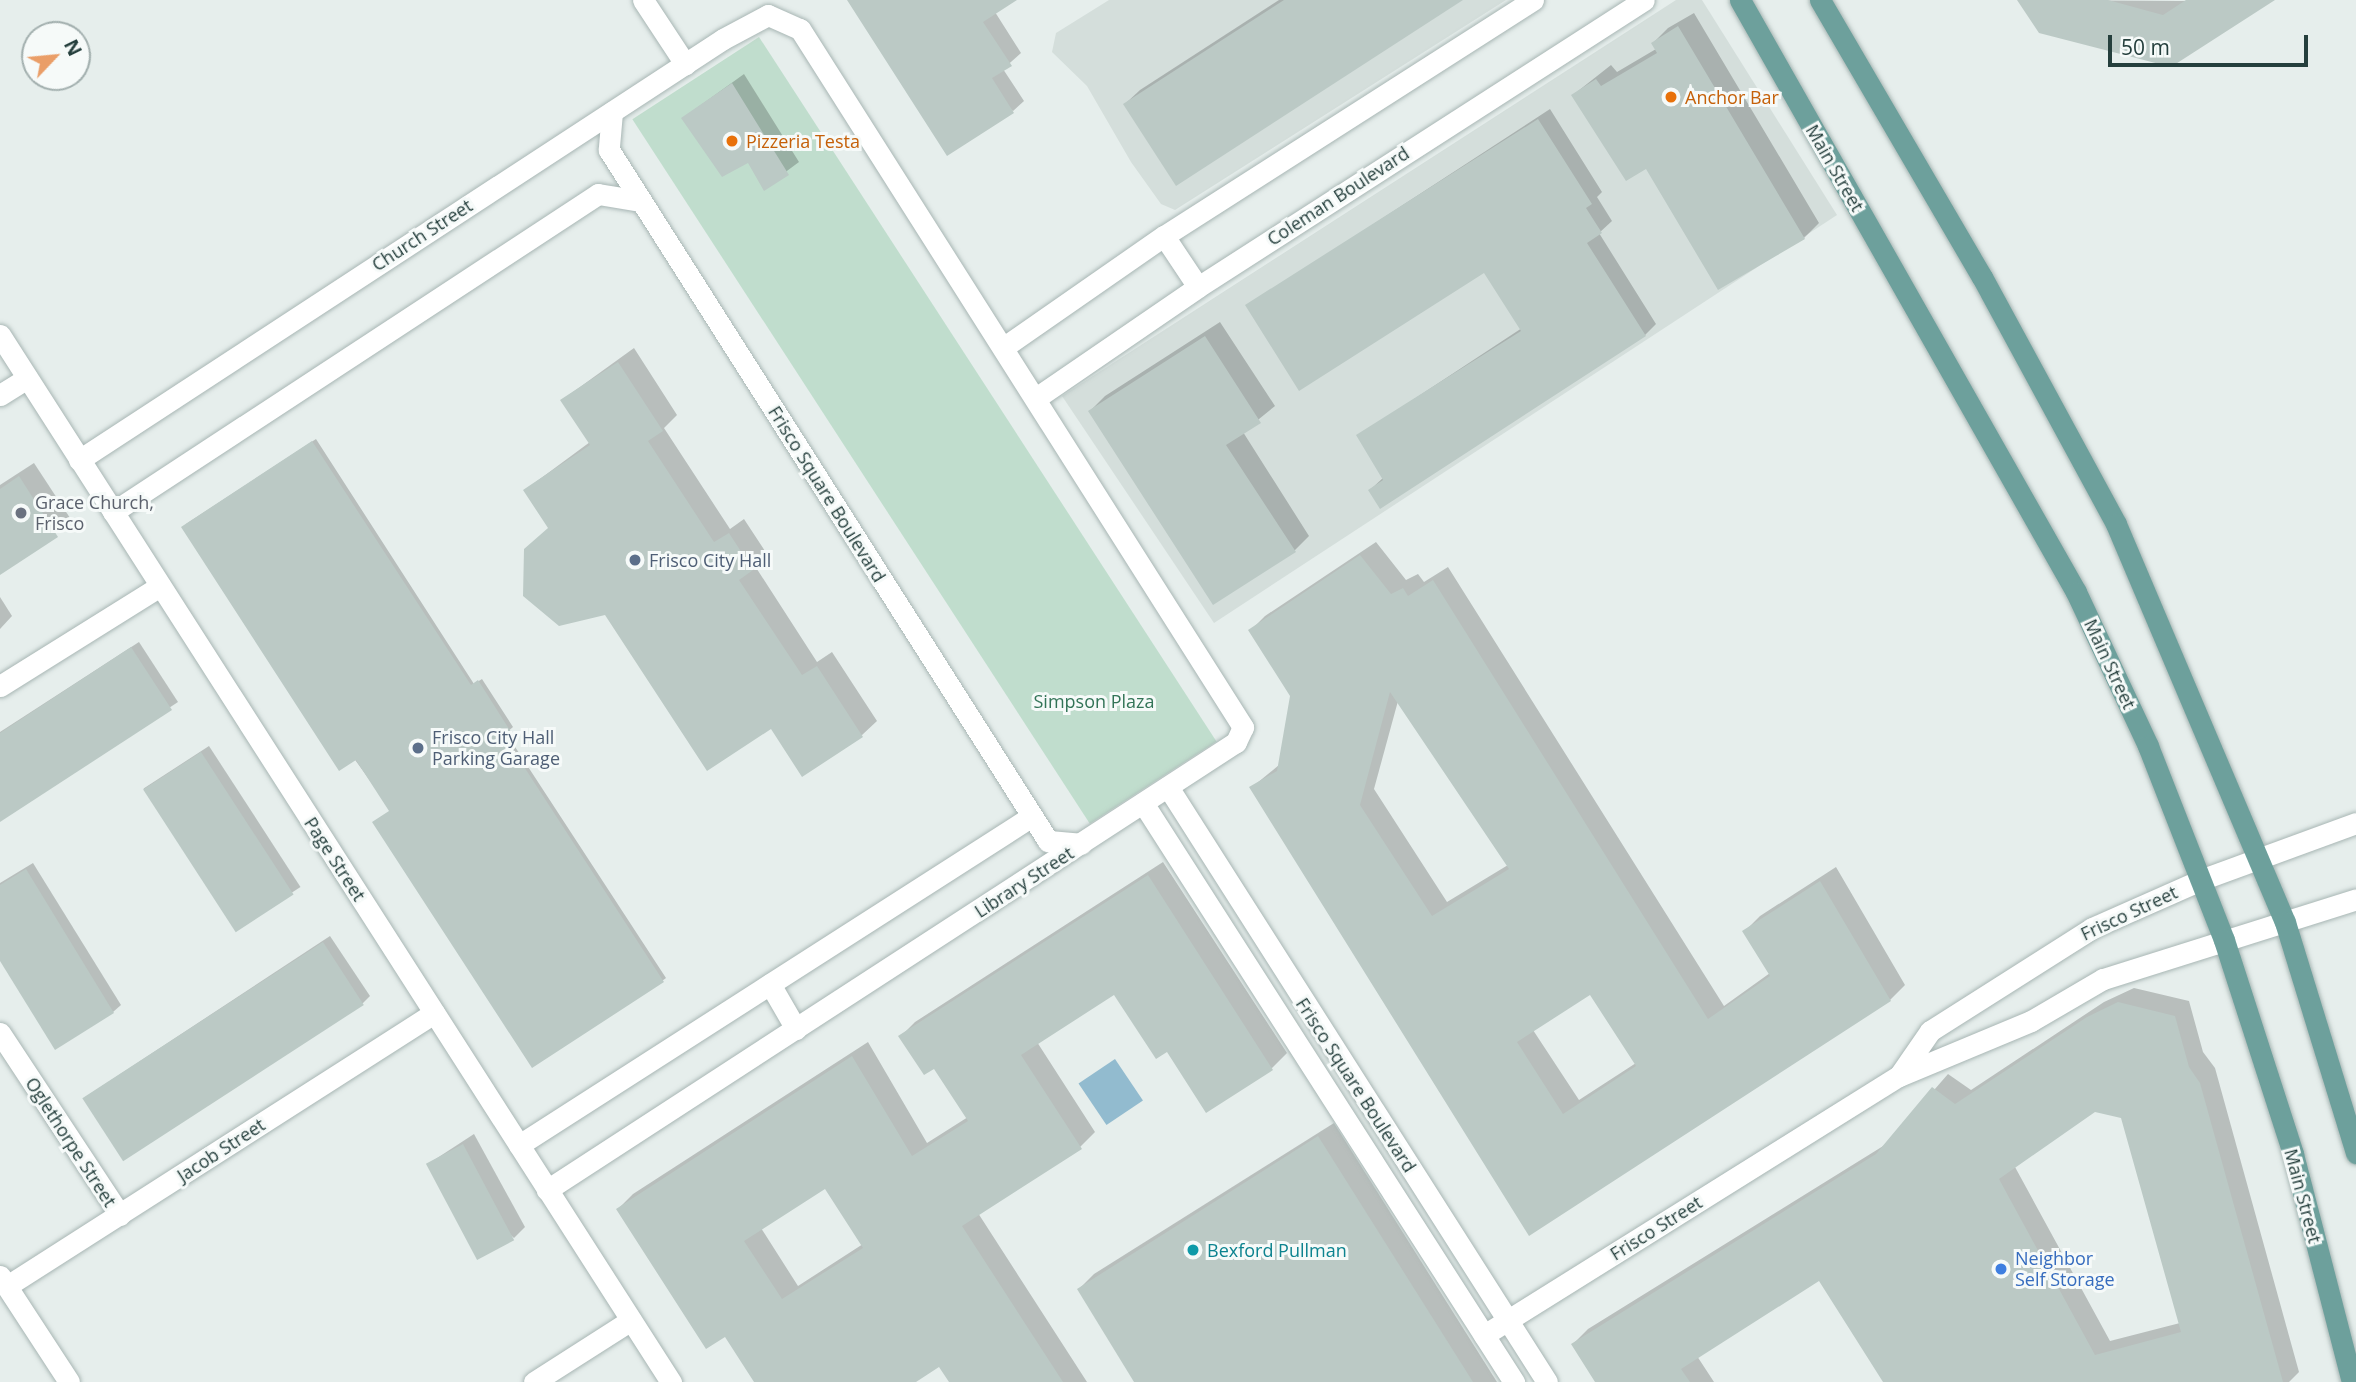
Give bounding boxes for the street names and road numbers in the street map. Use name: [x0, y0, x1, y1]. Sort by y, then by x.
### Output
street label: Main Street: [1801, 121, 1869, 215]
street label: Coleman Boulevard: [1263, 142, 1413, 250]
street label: Church Street: [368, 195, 476, 275]
street label: Frisco Square Boulevard: [764, 402, 890, 586]
street label: Main Street: [2080, 616, 2140, 712]
street label: Page Street: [300, 813, 370, 905]
street label: Library Street: [970, 842, 1078, 922]
street label: Frisco Street: [2077, 881, 2181, 945]
street label: Frisco Square Boulevard: [1292, 994, 1420, 1176]
street label: Oglethorpe Street: [21, 1073, 121, 1211]
street label: Jacob Street: [173, 1114, 269, 1186]
street label: Main Street: [2280, 1146, 2326, 1246]
street label: Frisco Street: [1606, 1191, 1706, 1265]

